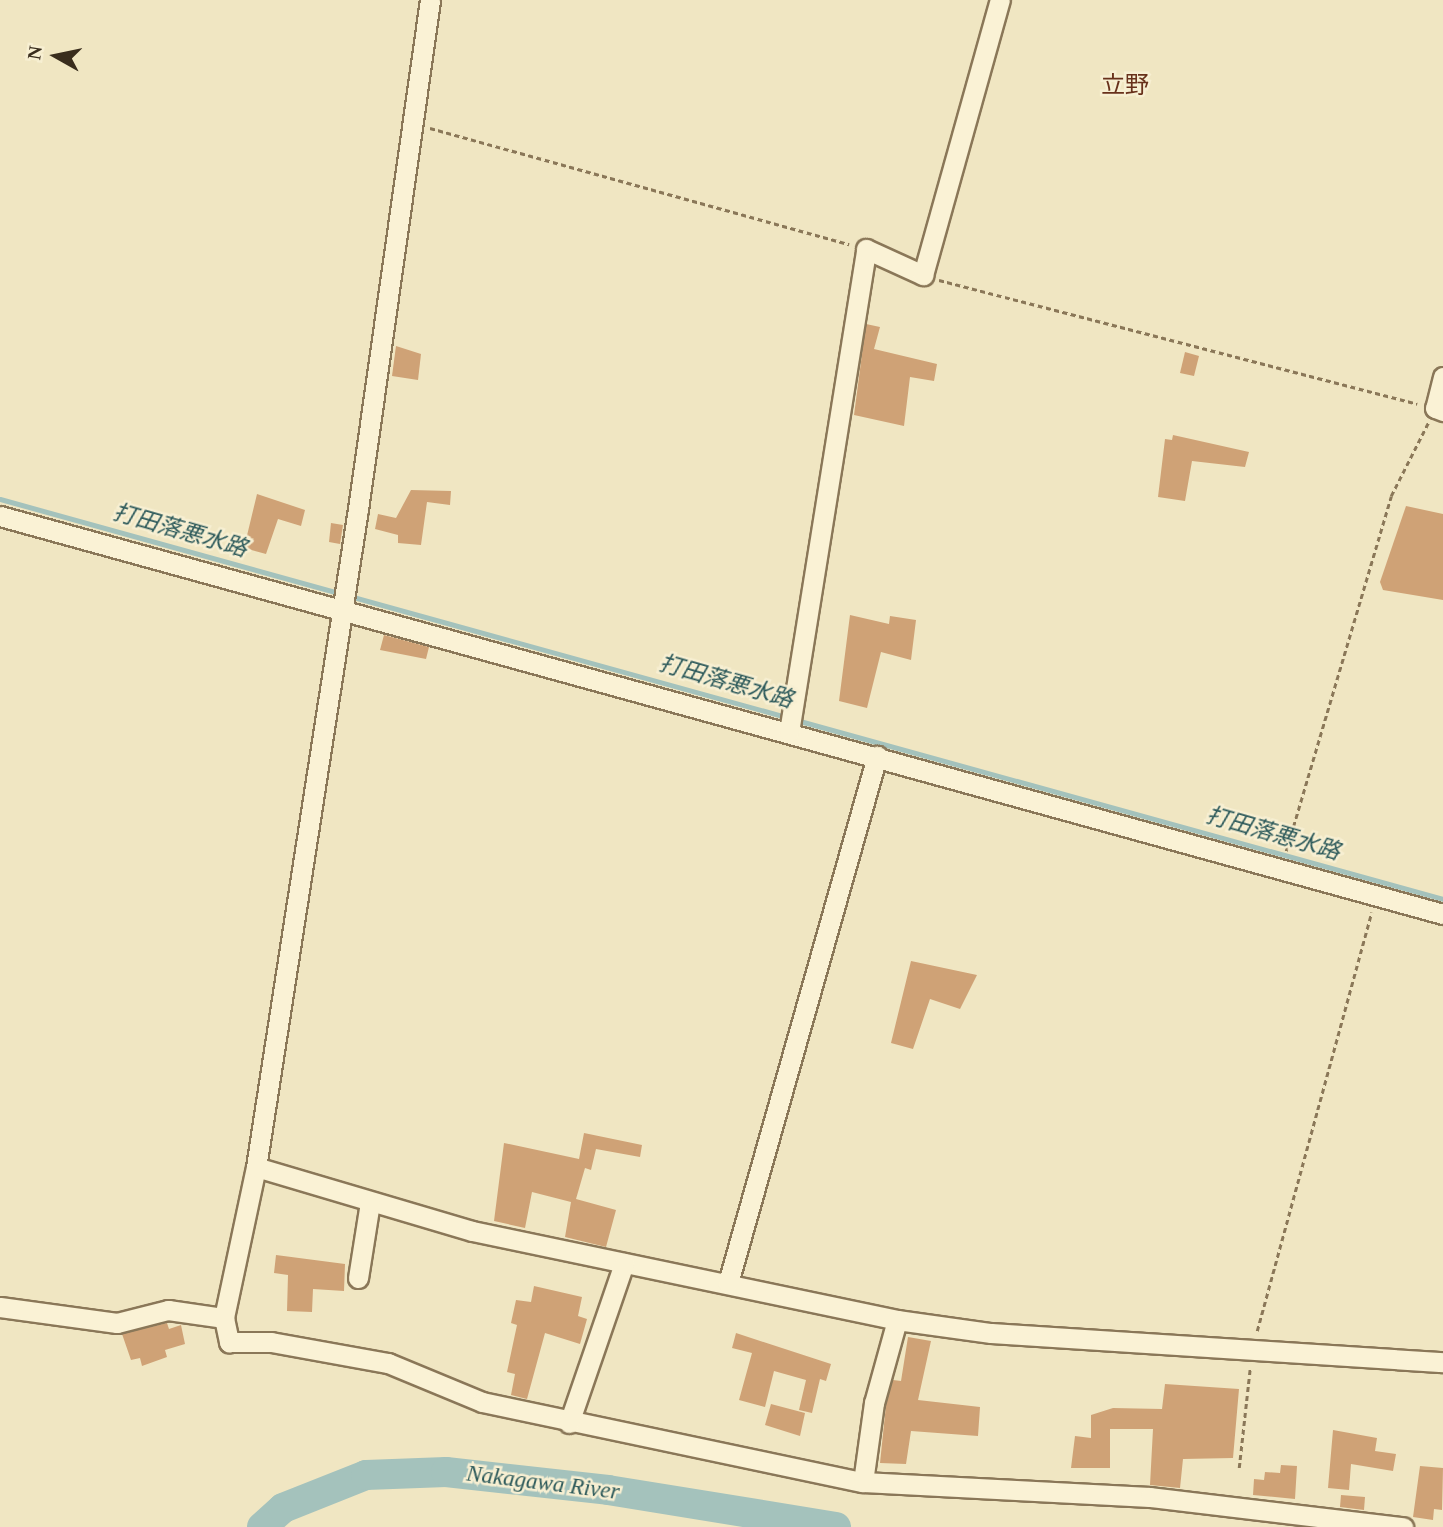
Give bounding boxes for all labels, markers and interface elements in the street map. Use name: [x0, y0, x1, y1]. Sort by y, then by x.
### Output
north arrow: [21, 21, 91, 91]
text: N: [23, 44, 46, 61]
district label: 立野: [1101, 72, 1149, 100]
water label: 打田落悪水路: [110, 499, 250, 563]
water label: 打田落悪水路: [656, 650, 796, 714]
water label: 打田落悪水路: [1203, 802, 1343, 866]
water label: Nakagawa River: [465, 1460, 621, 1506]

